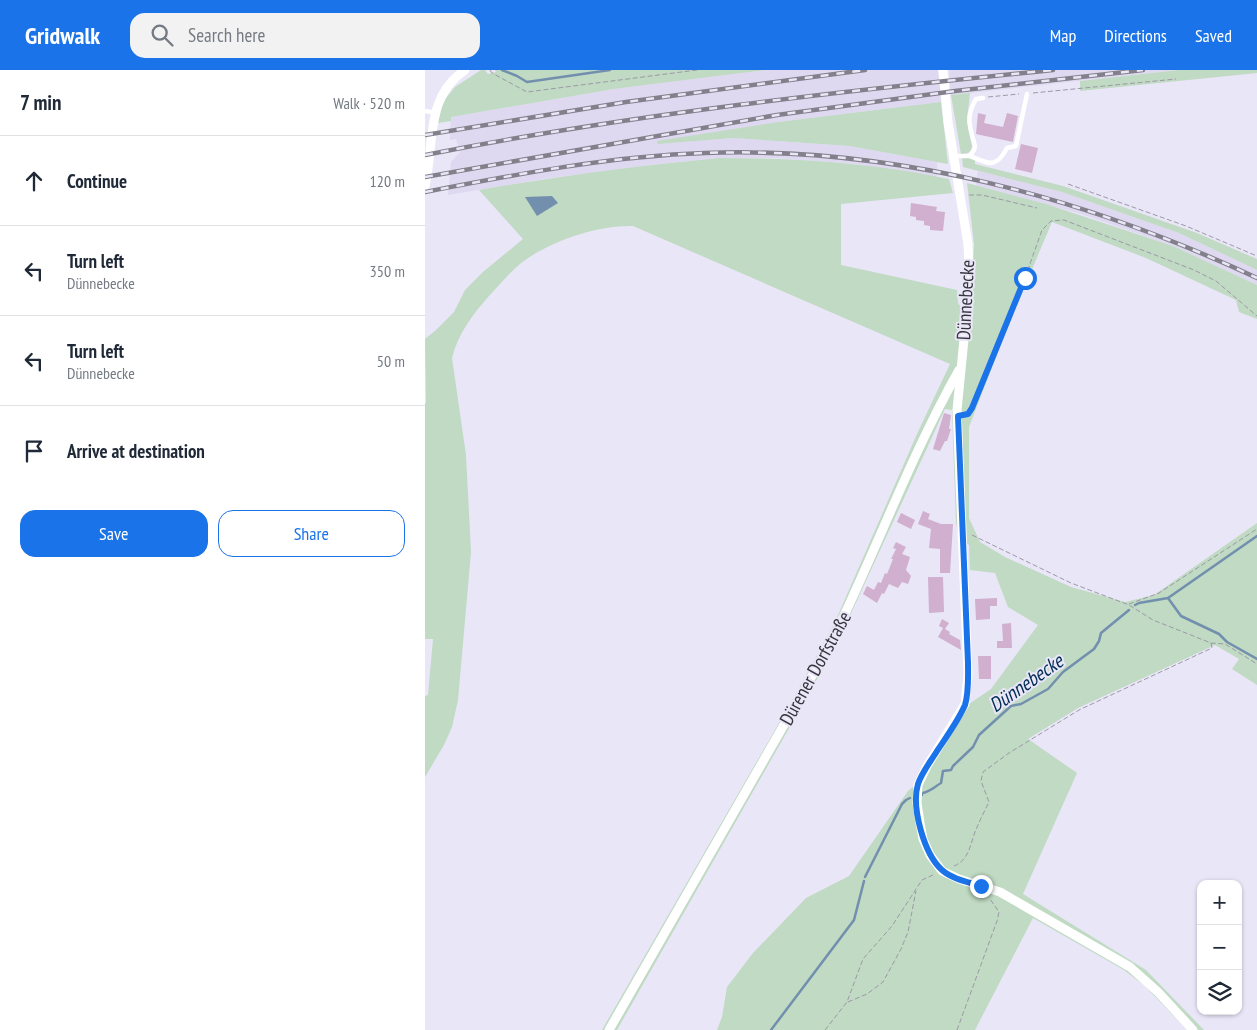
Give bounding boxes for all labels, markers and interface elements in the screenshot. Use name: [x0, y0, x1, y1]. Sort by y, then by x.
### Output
search box: [130, 13, 480, 58]
text: Gridwalk: [25, 20, 100, 51]
icon: search: [148, 21, 176, 49]
text: Search here: [188, 23, 265, 47]
text: Map: [1050, 24, 1076, 47]
text: Directions: [1104, 24, 1167, 47]
text: Saved: [1195, 24, 1232, 47]
text: 7 min: [20, 89, 62, 116]
text: Walk · 520 m: [333, 93, 405, 113]
icon: ahead: [20, 167, 48, 195]
text: Continue: [67, 169, 127, 193]
text: 120 m: [370, 171, 405, 191]
text: Turn left: [67, 249, 124, 273]
icon: left: [20, 257, 48, 285]
street label: Dünnebecke: [951, 259, 979, 341]
text: 350 m: [370, 261, 405, 281]
route start: [1014, 267, 1037, 290]
text: Dünnebecke: [67, 273, 135, 293]
text: Turn left: [67, 339, 124, 363]
icon: left: [20, 347, 48, 375]
text: 50 m: [377, 351, 405, 371]
text: Dünnebecke: [67, 363, 135, 383]
icon: arrive: [20, 437, 48, 465]
text: Arrive at destination: [67, 439, 205, 463]
button: Save: [20, 510, 208, 557]
button: Share: [218, 510, 405, 557]
street label: Dürener Dorfstraße: [774, 607, 856, 729]
water label: Dünnebecke: [984, 647, 1070, 718]
route end: [970, 875, 993, 898]
map controls: [1197, 880, 1242, 1015]
button: +: [1197, 880, 1242, 925]
button: −: [1197, 925, 1242, 970]
button: layers: [1197, 970, 1242, 1015]

